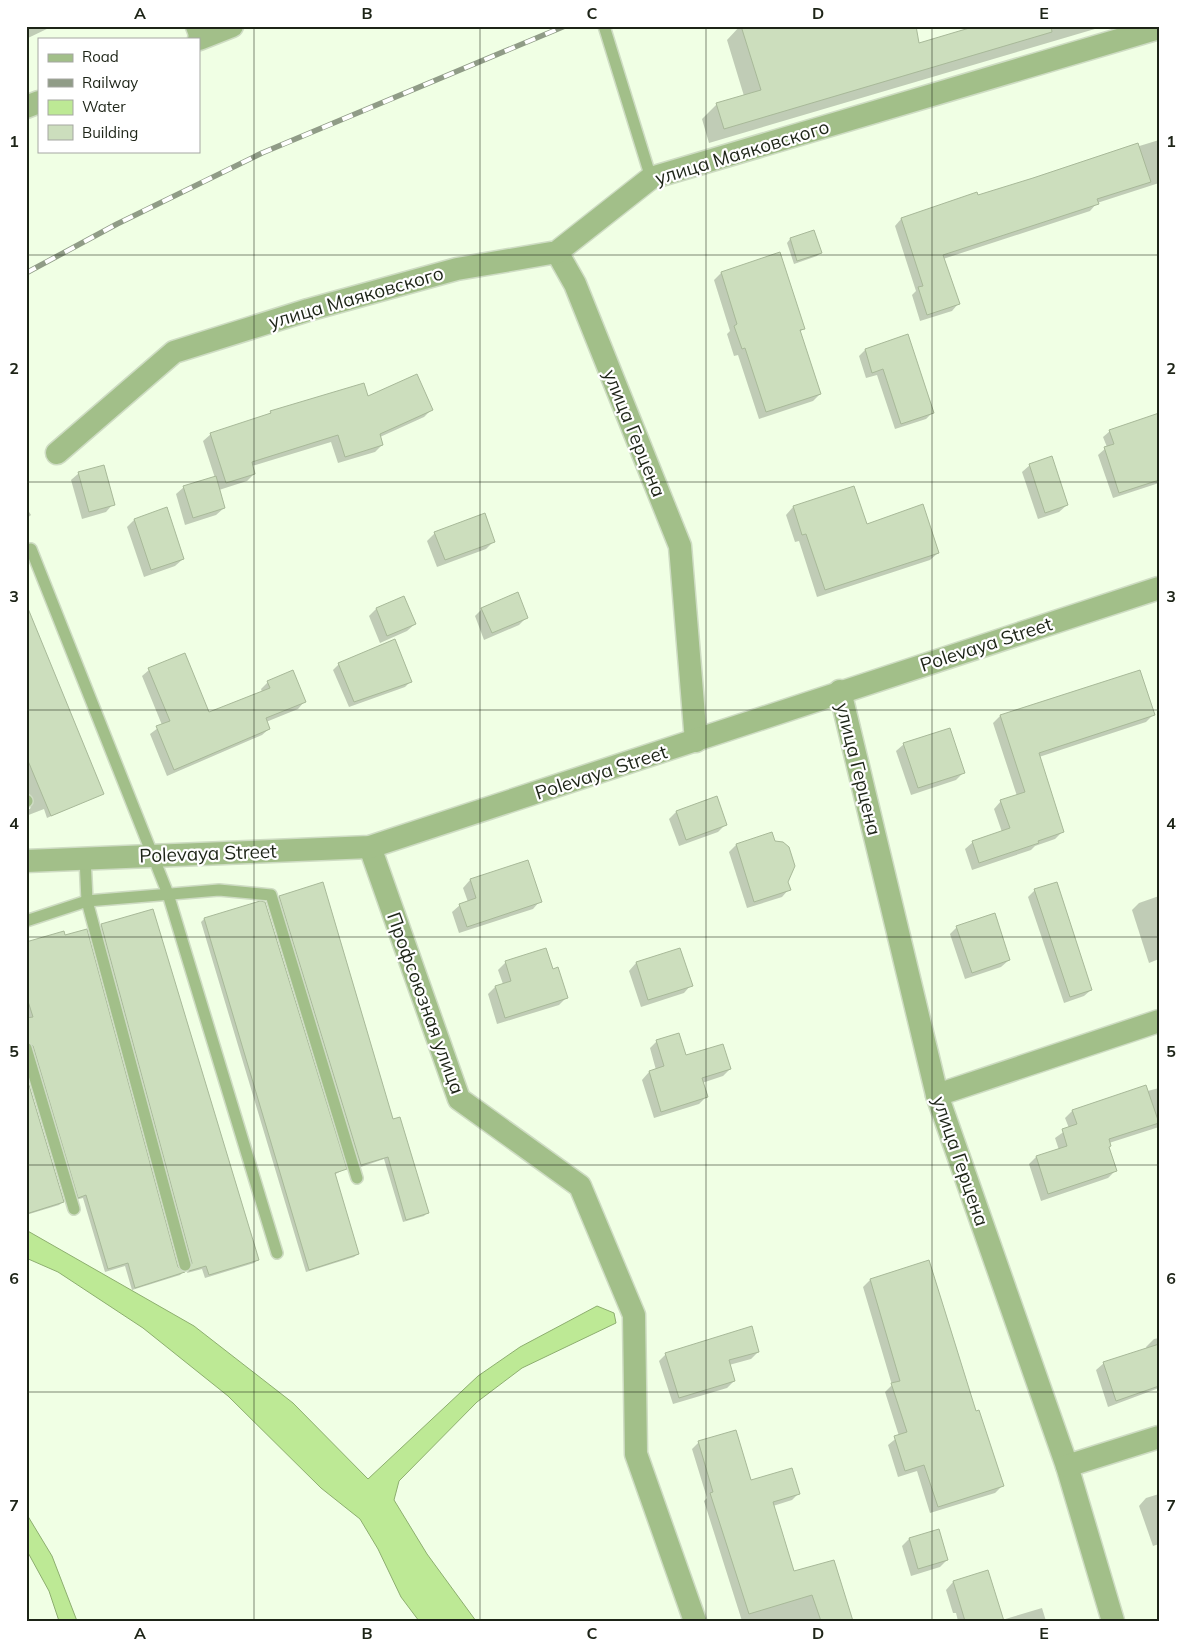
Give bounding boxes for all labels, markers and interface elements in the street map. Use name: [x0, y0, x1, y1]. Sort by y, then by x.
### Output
text: A: [134, 3, 146, 23]
text: B: [361, 3, 373, 23]
text: C: [587, 3, 598, 23]
text: D: [812, 3, 824, 23]
text: E: [1039, 3, 1049, 23]
legend: [38, 38, 200, 152]
text: Road: [82, 47, 119, 66]
text: Railway: [82, 73, 138, 92]
text: Water: [82, 97, 126, 116]
street label: улица Маяковского: [652, 114, 832, 190]
text: Building: [82, 123, 138, 142]
text: 1: [9, 131, 19, 151]
text: 1: [1166, 131, 1176, 151]
street label: улица Маяковского: [266, 261, 446, 333]
text: 2: [9, 358, 19, 378]
text: 2: [1166, 358, 1176, 378]
street label: улица Герцена: [598, 366, 672, 500]
text: 3: [9, 586, 19, 606]
text: 3: [1166, 586, 1176, 606]
street label: Polevaya Street: [917, 611, 1055, 677]
street label: улица Герцена: [831, 700, 887, 838]
street label: Polevaya Street: [532, 739, 670, 805]
text: 4: [9, 813, 19, 833]
text: 4: [1166, 813, 1176, 833]
street label: Polevaya Street: [139, 839, 277, 867]
street label: Профсоюзная улица: [382, 909, 470, 1097]
text: 5: [9, 1041, 19, 1061]
text: 5: [1166, 1041, 1176, 1061]
street label: улица Герцена: [928, 1093, 994, 1229]
text: 6: [9, 1268, 19, 1288]
text: 6: [1166, 1268, 1176, 1288]
text: 7: [9, 1495, 19, 1515]
text: 7: [1166, 1495, 1176, 1515]
text: A: [134, 1623, 146, 1643]
text: B: [361, 1623, 373, 1643]
text: C: [587, 1623, 598, 1643]
text: D: [812, 1623, 824, 1643]
text: E: [1039, 1623, 1049, 1643]

